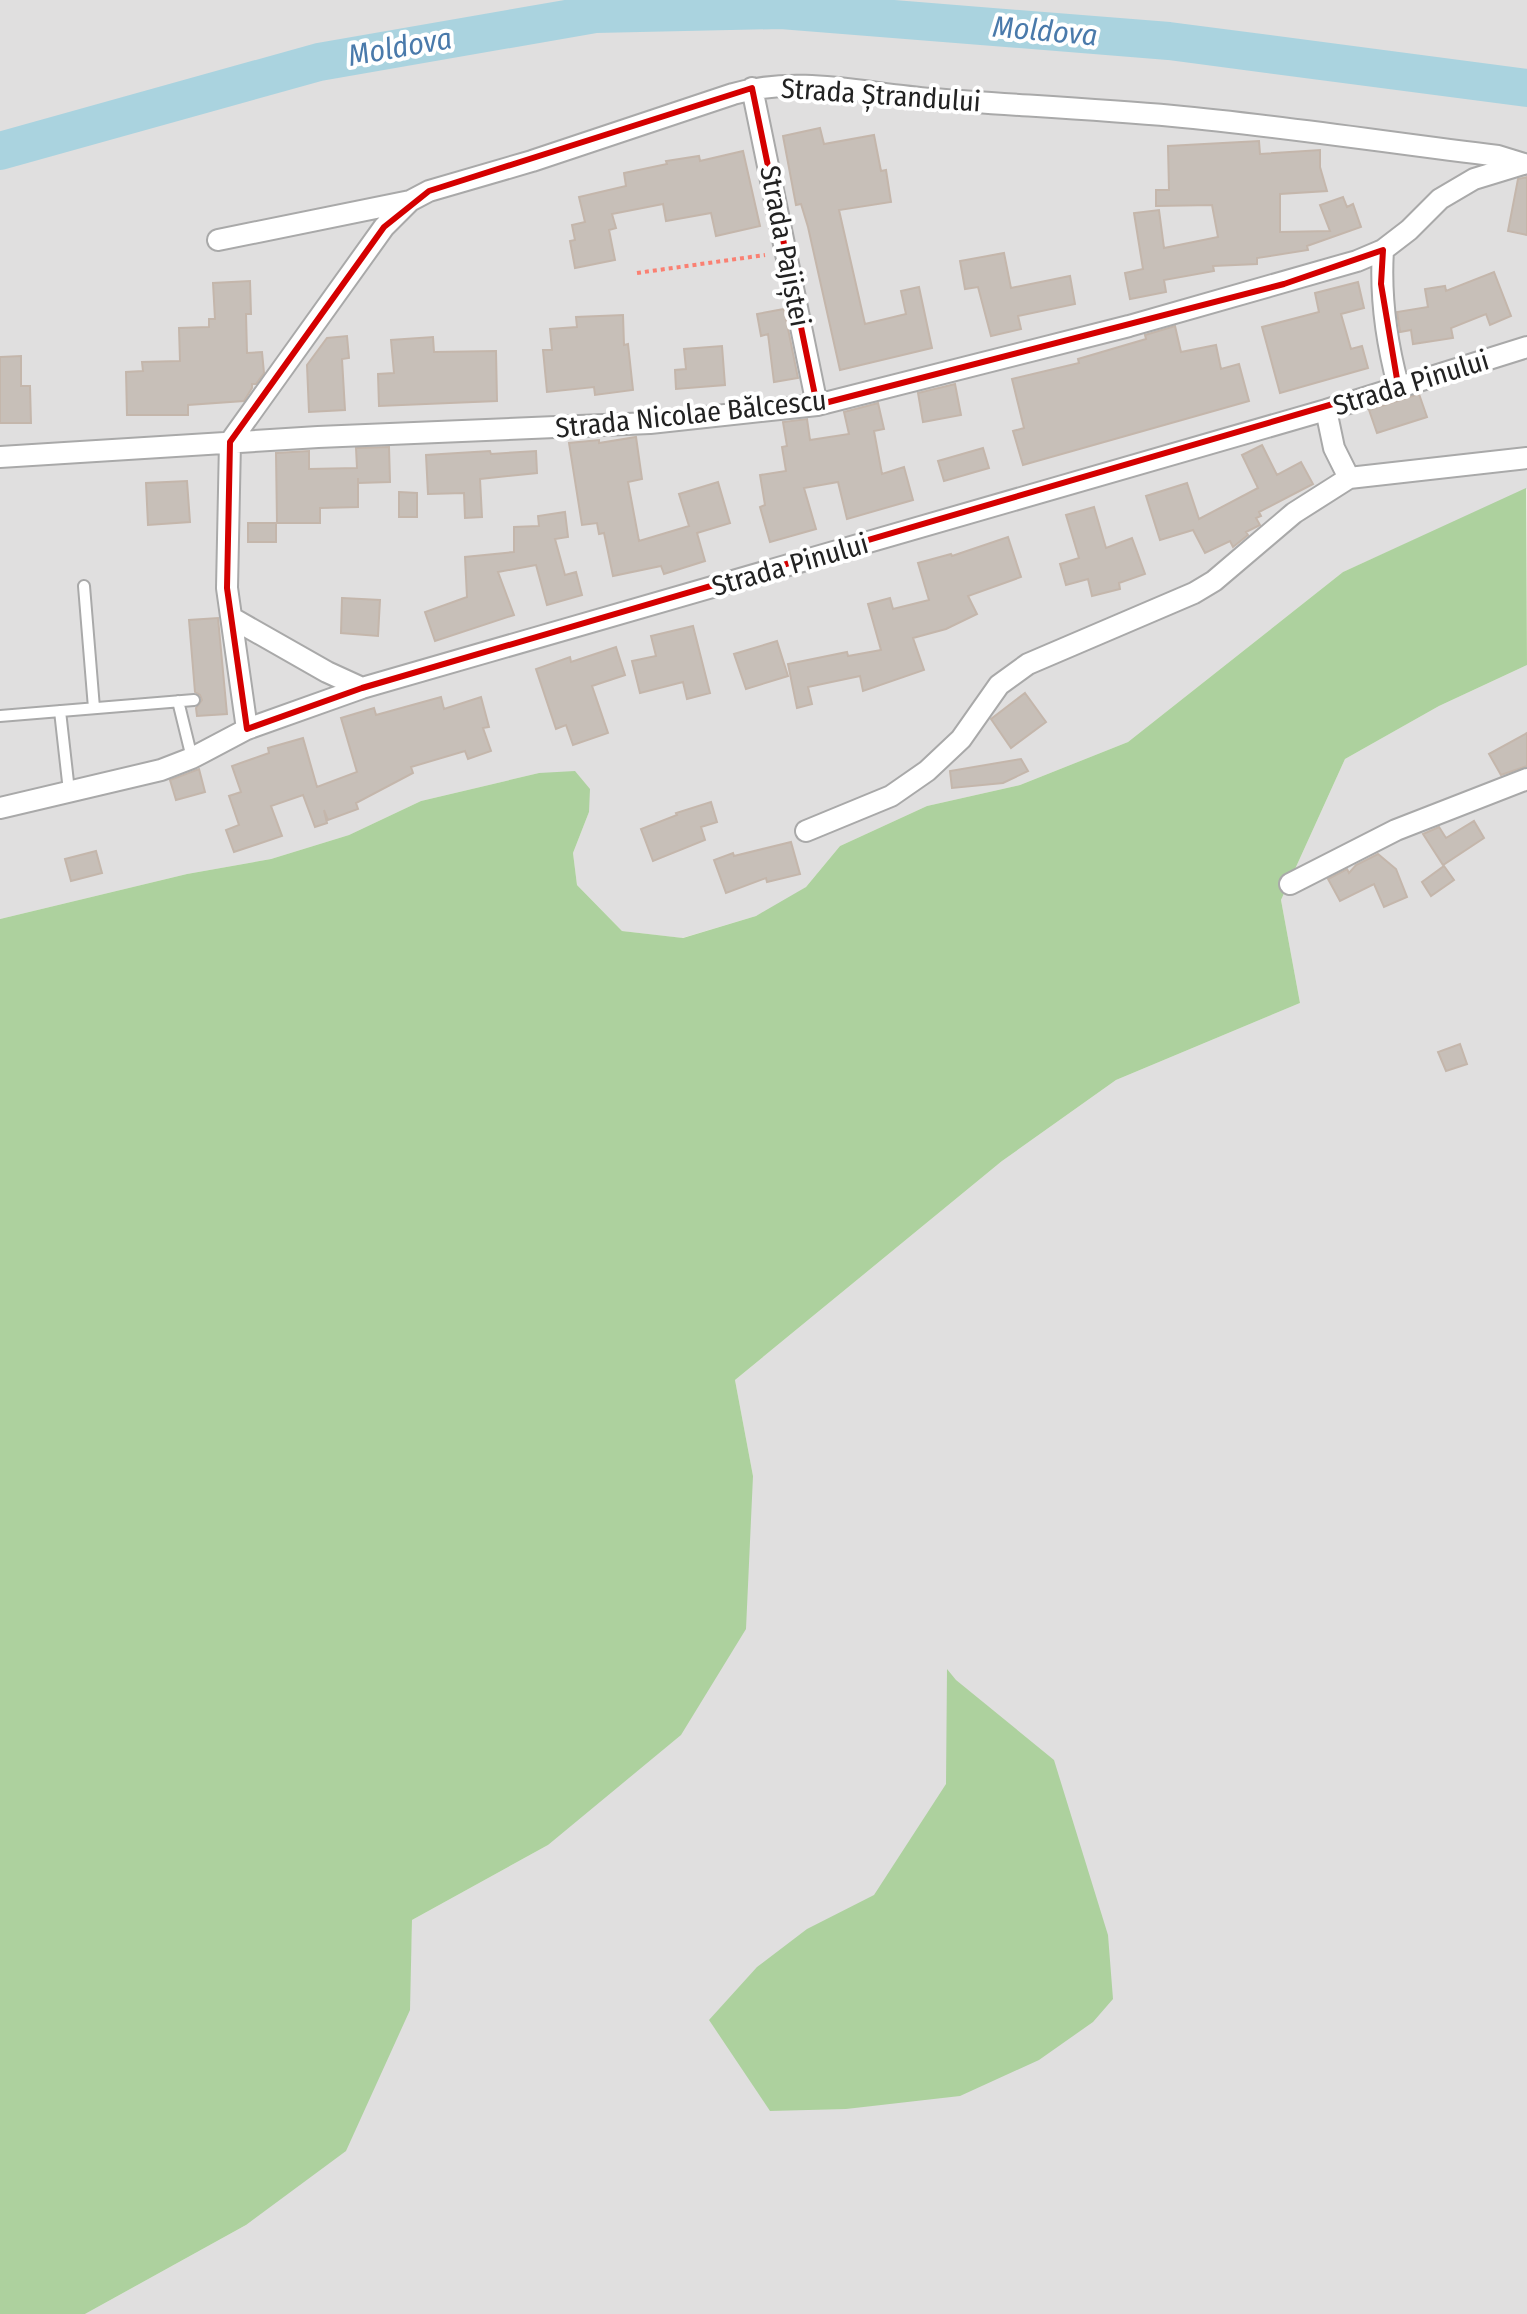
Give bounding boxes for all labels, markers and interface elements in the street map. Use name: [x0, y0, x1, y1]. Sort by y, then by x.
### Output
water label: Moldova: [991, 8, 1099, 54]
water label: Moldova: [345, 20, 455, 74]
street label: Strada Ștrandului: [780, 72, 982, 119]
street label: Strada Pajiștei: [752, 163, 817, 329]
street label: Strada Pinului: [1329, 344, 1493, 422]
street label: Strada Nicolae Bălcescu: [554, 383, 828, 445]
street label: Strada Pinului: [708, 527, 872, 603]

